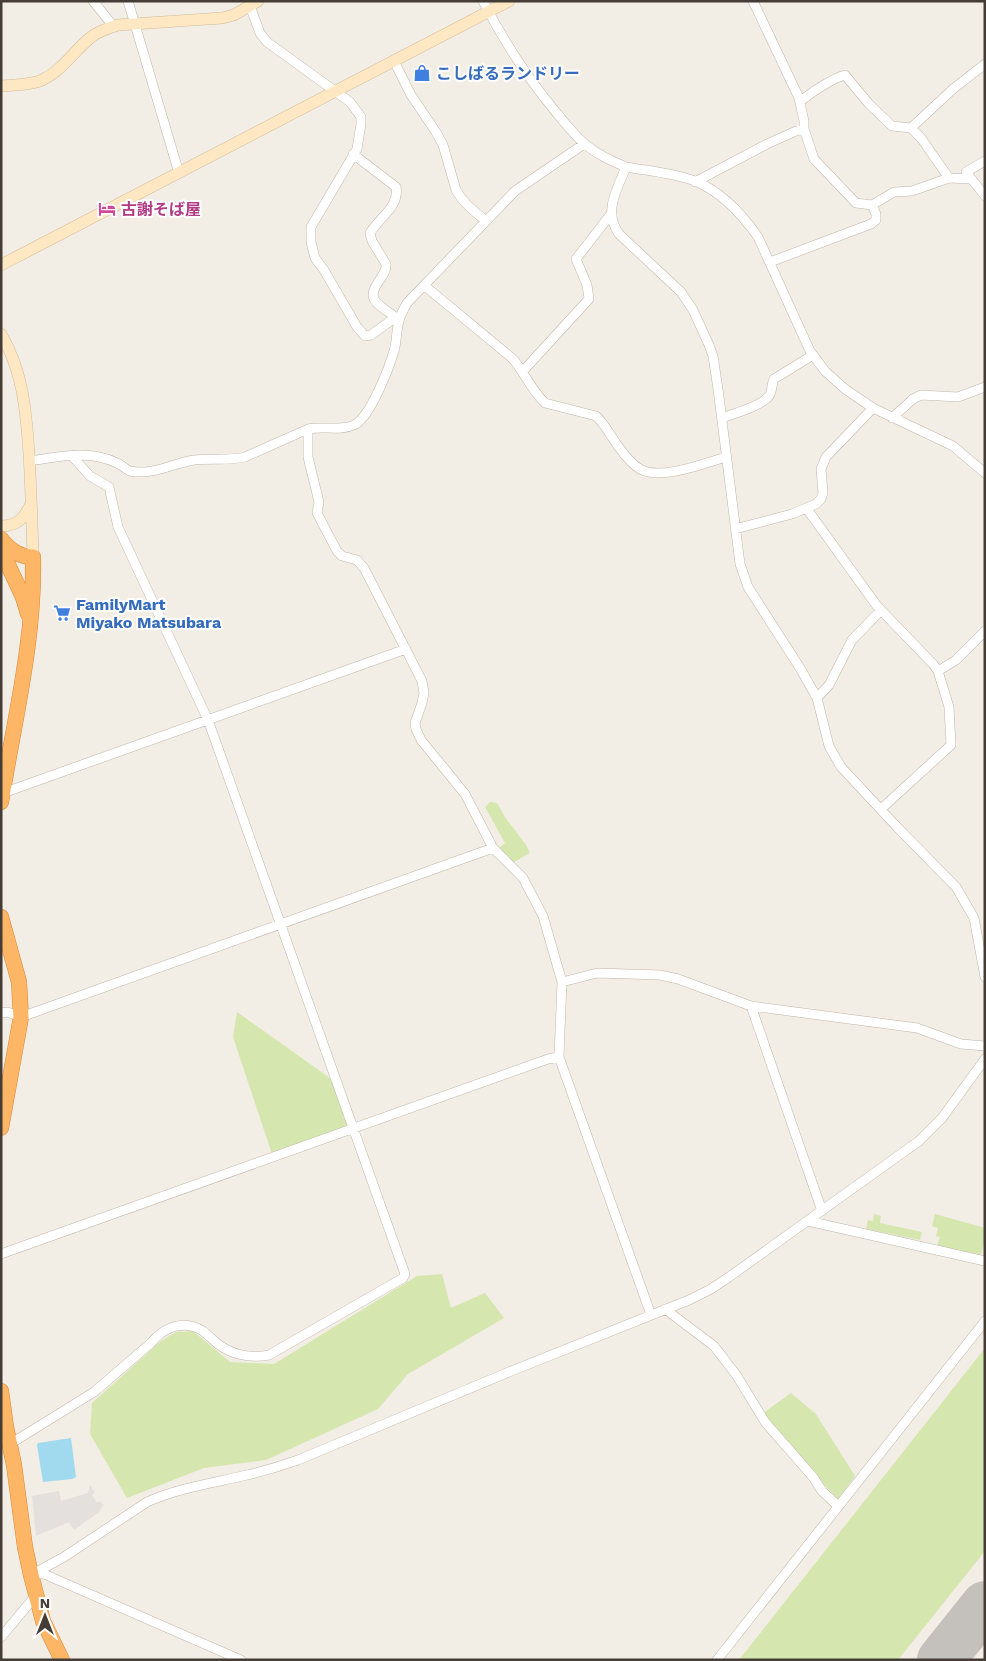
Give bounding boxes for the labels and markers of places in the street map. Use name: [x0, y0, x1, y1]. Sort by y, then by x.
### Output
shop icon: こしばるランドリー: [412, 63, 432, 83]
place label: こしばるランドリー: [436, 64, 580, 83]
hotel icon: 古謝そば屋: [97, 199, 117, 219]
place label: 古謝そば屋: [121, 200, 201, 219]
place label: FamilyMart Miyako Matsubara: [76, 595, 222, 632]
supermarket icon: FamilyMart Miyako Matsubara: [52, 603, 72, 623]

